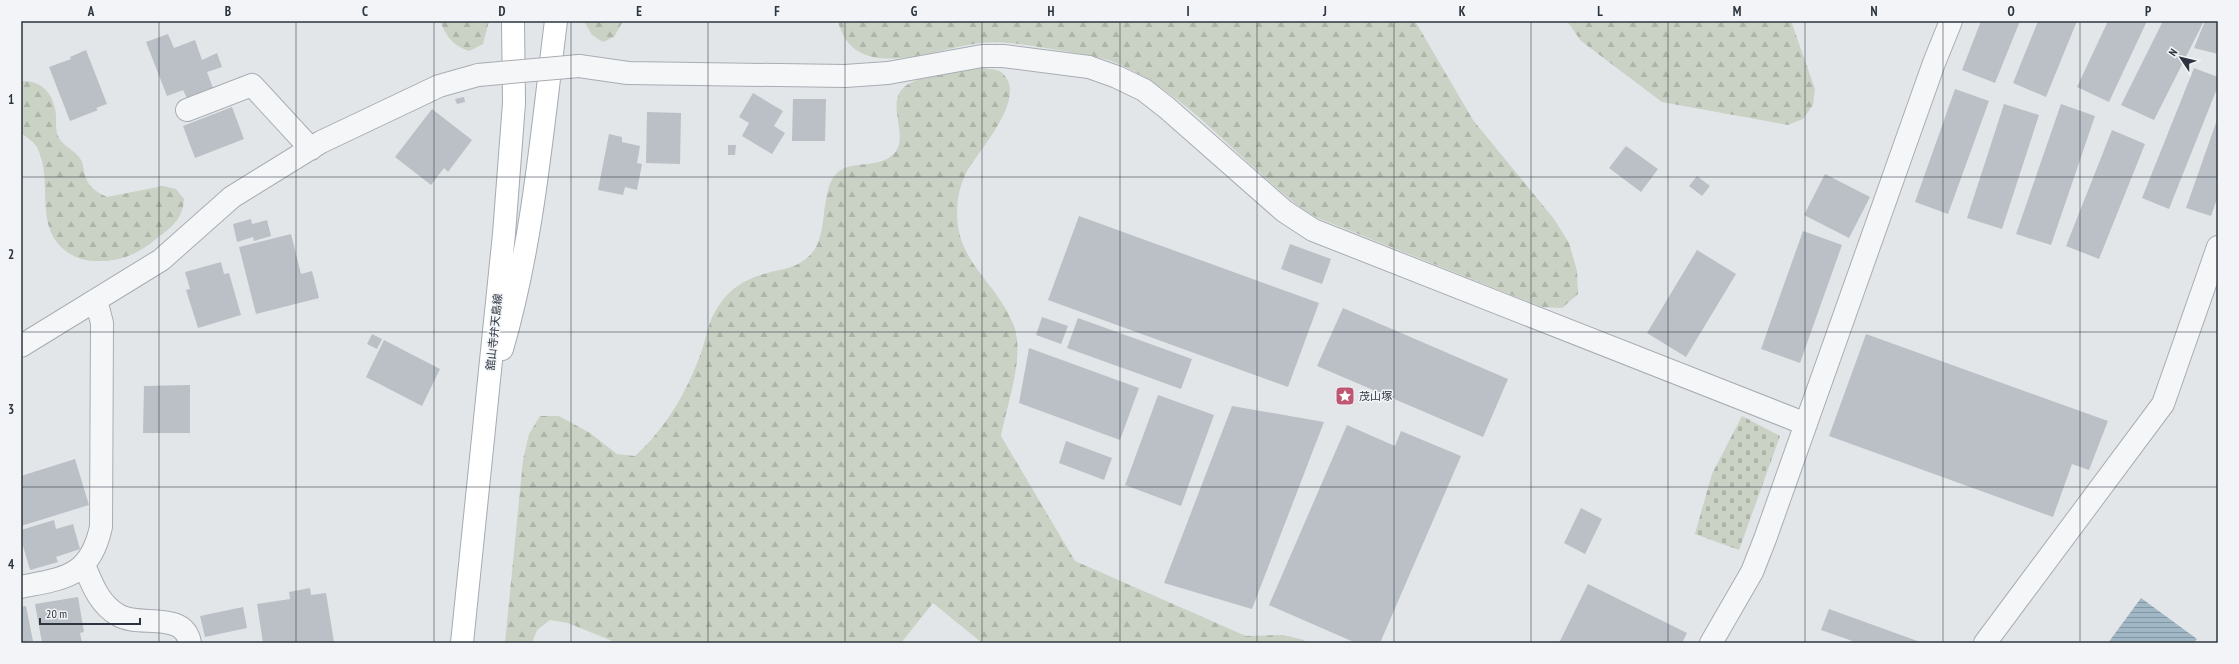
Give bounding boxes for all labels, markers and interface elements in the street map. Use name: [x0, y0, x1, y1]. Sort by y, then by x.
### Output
text: A: [87, 3, 95, 20]
text: B: [225, 3, 231, 20]
text: C: [362, 3, 368, 20]
text: D: [499, 3, 506, 20]
text: E: [636, 3, 642, 20]
text: F: [774, 3, 780, 20]
text: G: [911, 3, 918, 20]
text: H: [1048, 3, 1055, 20]
text: I: [1186, 3, 1190, 20]
text: J: [1322, 3, 1327, 20]
text: K: [1459, 3, 1466, 20]
text: L: [1597, 3, 1603, 20]
text: M: [1733, 3, 1742, 20]
text: N: [1870, 3, 1878, 20]
text: O: [2007, 3, 2015, 20]
text: P: [2145, 3, 2151, 20]
north arrow: [2161, 38, 2201, 78]
text: N: [2165, 46, 2180, 59]
text: 1: [8, 91, 14, 108]
text: 2: [8, 246, 14, 263]
street label: 舘山寺弁天島線: [483, 293, 505, 371]
place icon: 茂山塚: [1334, 385, 1356, 407]
place label: 茂山塚: [1359, 389, 1392, 403]
text: 3: [8, 401, 14, 418]
text: 4: [8, 556, 15, 573]
scale bar: [40, 600, 140, 626]
text: 20 m: [46, 606, 67, 621]

